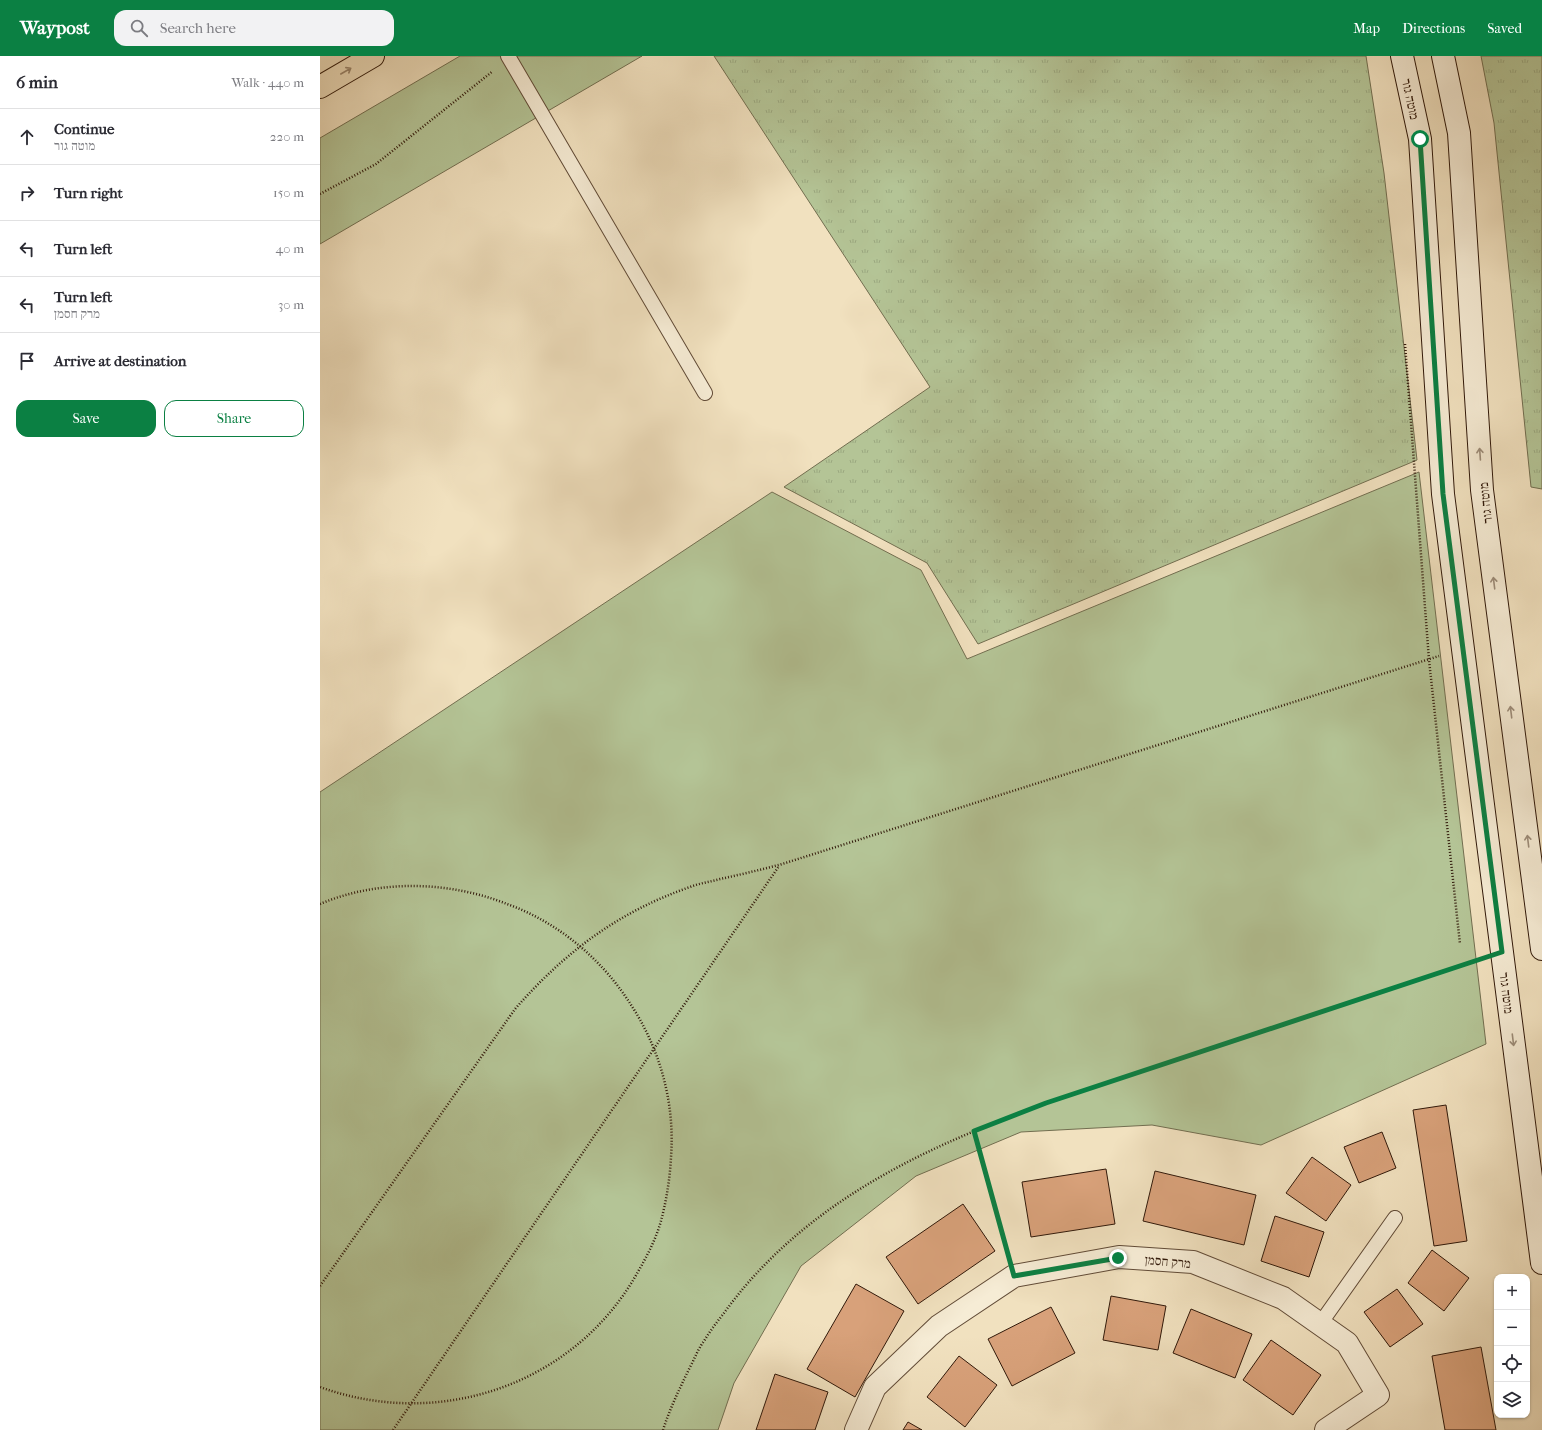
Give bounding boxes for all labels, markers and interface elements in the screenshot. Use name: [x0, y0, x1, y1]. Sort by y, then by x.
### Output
search box: [114, 10, 394, 46]
text: Waypost: [20, 17, 90, 39]
icon: search: [128, 17, 150, 39]
text: Search here: [160, 19, 236, 37]
text: Map: [1353, 20, 1380, 37]
text: Directions: [1402, 20, 1465, 37]
text: Saved: [1487, 20, 1522, 37]
one-way arrow: [340, 67, 352, 75]
text: 6 min: [16, 72, 58, 92]
text: Walk · 440 m: [231, 75, 304, 90]
street label: מוטה גור: [1399, 77, 1422, 121]
text: Continue: [54, 120, 114, 138]
icon: ahead: [16, 126, 38, 148]
text: 220 m: [270, 129, 304, 144]
route start: [1411, 130, 1429, 148]
text: מוטה גור: [54, 138, 95, 153]
icon: right: [16, 182, 38, 204]
text: Turn right: [54, 184, 123, 202]
text: 150 m: [273, 185, 304, 200]
icon: left: [16, 238, 38, 260]
text: Turn left: [54, 240, 112, 258]
text: 40 m: [276, 241, 304, 256]
text: Turn left: [54, 288, 112, 306]
icon: left: [16, 294, 38, 316]
text: 30 m: [278, 297, 304, 312]
text: מרק חסמן: [54, 306, 100, 321]
icon: arrive: [16, 350, 38, 372]
text: Arrive at destination: [54, 352, 186, 370]
button: Save: [16, 400, 156, 437]
button: Share: [164, 400, 304, 437]
one-way arrow: [1477, 448, 1484, 461]
street label: מוטה גור: [1476, 482, 1495, 524]
one-way arrow: [1491, 577, 1498, 590]
one-way arrow: [1507, 706, 1515, 719]
one-way arrow: [1524, 835, 1532, 848]
street label: מוטה גור: [1497, 972, 1516, 1015]
one-way arrow: [1509, 1033, 1517, 1046]
route end: [1109, 1249, 1127, 1267]
street label: מרק חסמן: [1144, 1252, 1192, 1271]
map controls: [1494, 1274, 1530, 1418]
button: +: [1494, 1274, 1530, 1310]
button: −: [1494, 1310, 1530, 1346]
button: locate: [1494, 1346, 1530, 1382]
button: layers: [1494, 1382, 1530, 1418]

